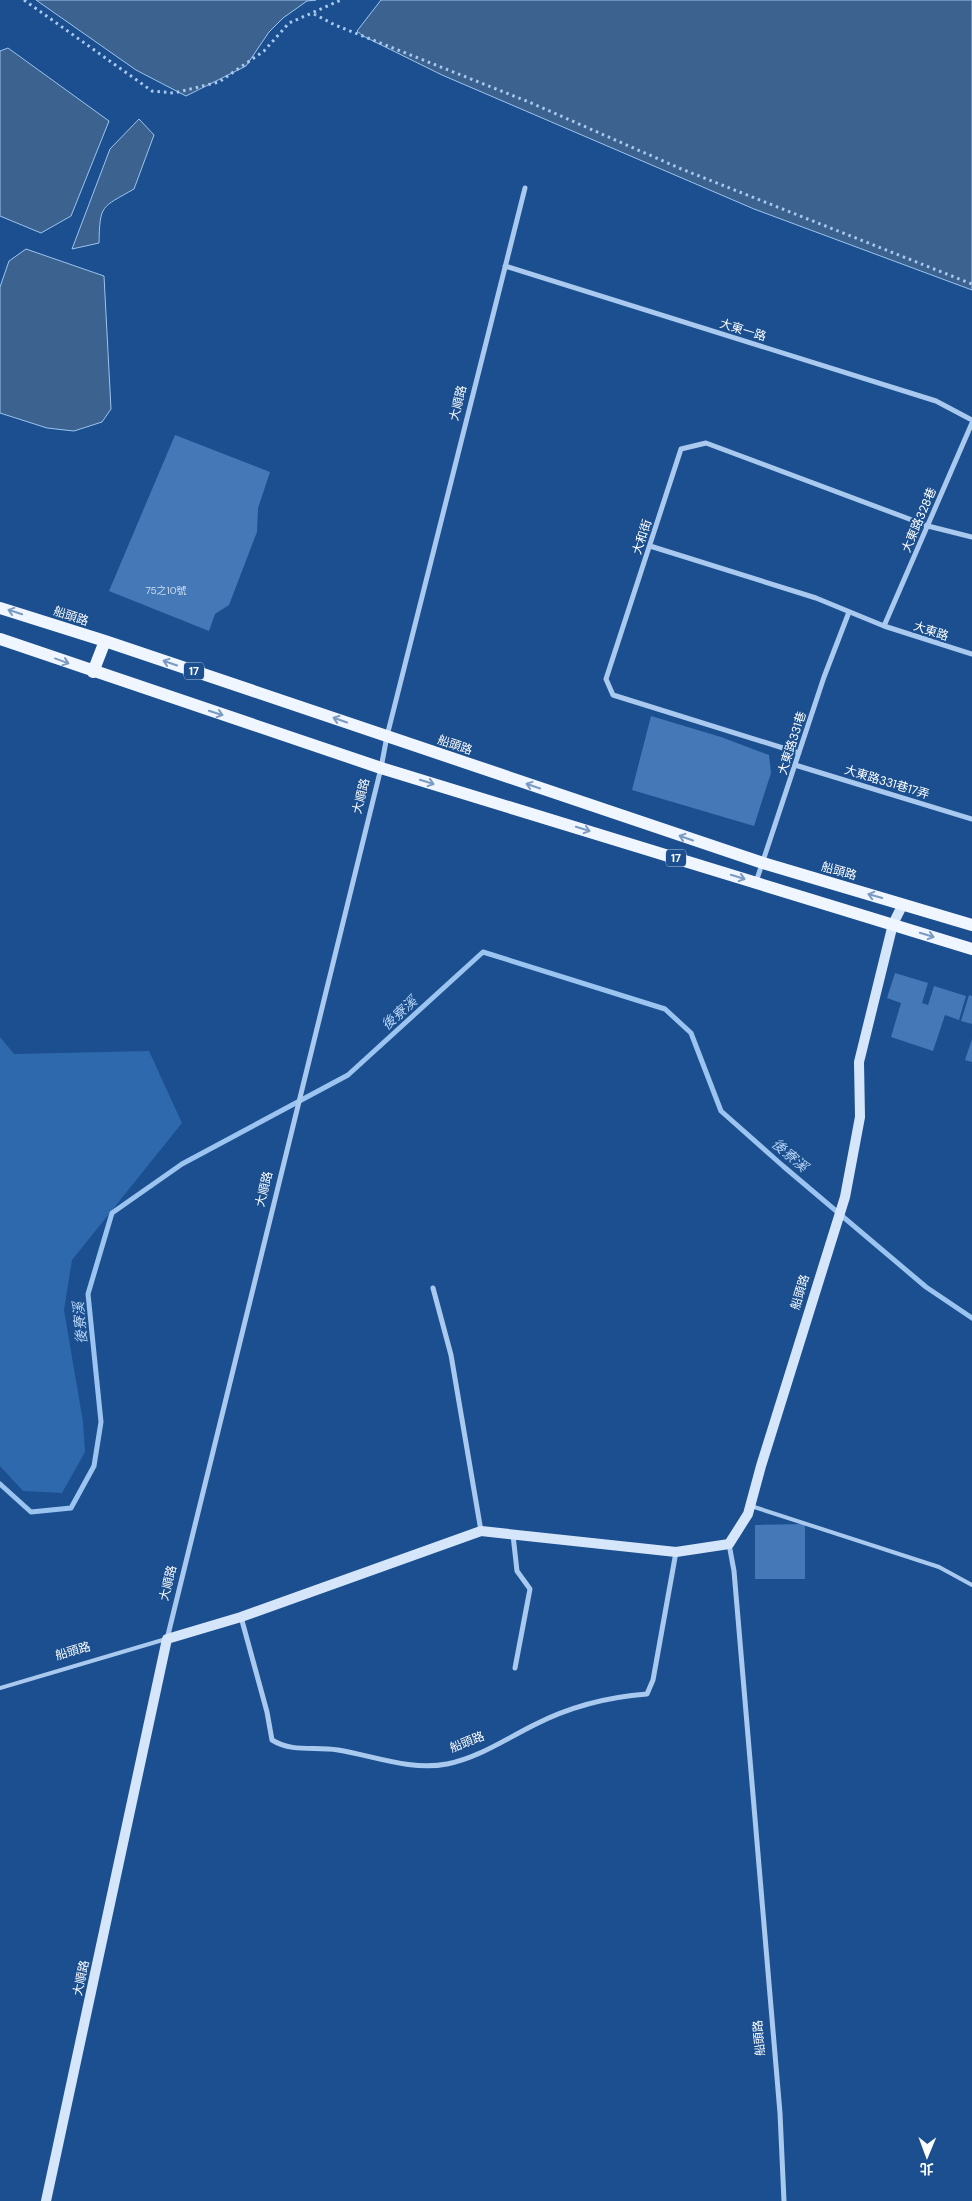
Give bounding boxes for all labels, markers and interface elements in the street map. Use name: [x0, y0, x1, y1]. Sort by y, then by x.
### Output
street label: 大東一路: [718, 315, 768, 345]
street label: 大順路: [446, 384, 470, 422]
street label: 大東路328巷: [898, 485, 940, 555]
street label: 大和街: [629, 517, 655, 557]
house number: 75之10號: [145, 584, 187, 597]
street label: 船頭路: [51, 603, 91, 629]
one-way arrow: [8, 607, 24, 617]
street label: 大東路: [911, 618, 951, 644]
one-way arrow: [54, 657, 70, 666]
one-way arrow: [163, 658, 178, 667]
road number: 17: [184, 662, 204, 679]
one-way arrow: [208, 709, 224, 718]
street label: 大東路331巷: [774, 709, 810, 777]
one-way arrow: [333, 715, 349, 725]
street label: 船頭路: [435, 732, 475, 758]
street label: 大東路331巷17弄: [843, 762, 931, 802]
street label: 大順路: [349, 777, 373, 815]
one-way arrow: [419, 778, 435, 788]
one-way arrow: [525, 780, 541, 790]
one-way arrow: [574, 825, 590, 835]
one-way arrow: [679, 832, 695, 842]
road number: 17: [666, 850, 686, 866]
street label: 船頭路: [819, 858, 859, 884]
one-way arrow: [730, 872, 746, 882]
one-way arrow: [868, 890, 884, 900]
one-way arrow: [919, 930, 935, 940]
water label: 後寮溪: [377, 991, 422, 1034]
water label: 後寮溪: [768, 1134, 813, 1177]
street label: 大順路: [252, 1170, 276, 1208]
street label: 船頭路: [787, 1272, 813, 1312]
water label: 後寮溪: [69, 1299, 91, 1345]
street label: 大順路: [156, 1564, 180, 1602]
street label: 船頭路: [53, 1638, 93, 1664]
street label: 船頭路: [447, 1728, 487, 1756]
street label: 大順路: [69, 1959, 93, 1997]
street label: 船頭路: [749, 2019, 769, 2057]
north arrow: [902, 2131, 952, 2181]
text: 北: [920, 2160, 934, 2178]

